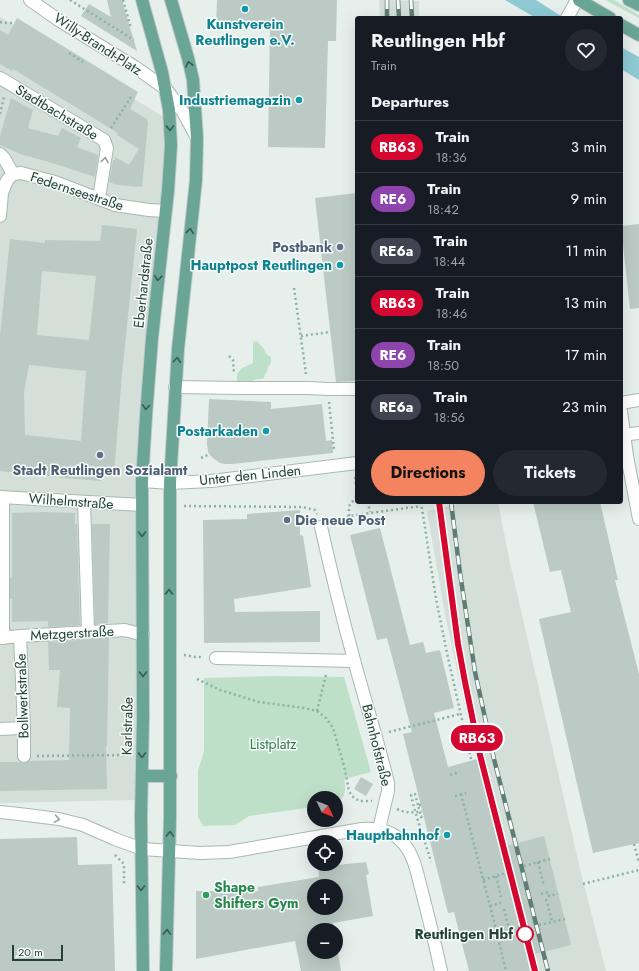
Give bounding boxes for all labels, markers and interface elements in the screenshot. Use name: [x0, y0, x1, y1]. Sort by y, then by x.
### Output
marker: Kunstverein Reutlingen e.V.: [240, 4, 250, 14]
street label: Willy-Brandt-Platz: [50, 8, 146, 80]
place label: Kunstverein Reutlingen e.V.: [195, 14, 295, 50]
text: Reutlingen Hbf: [371, 27, 505, 54]
button: heart: [565, 29, 607, 71]
text: Train: [371, 56, 397, 75]
one-way arrow: [186, 61, 194, 67]
street label: Stadtbachstraße: [12, 79, 102, 145]
place label: Industriemagazin: [179, 90, 291, 110]
text: Departures: [371, 91, 449, 113]
marker: Industriemagazin: [294, 95, 304, 105]
one-way arrow: [166, 125, 175, 131]
text: Train: [435, 126, 470, 148]
text: 3 min: [571, 136, 607, 158]
text: RB63: [379, 137, 415, 157]
text: 18:36: [435, 148, 467, 167]
one-way arrow: [100, 157, 109, 163]
street label: Federnseestraße: [28, 167, 126, 215]
text: Train: [427, 178, 461, 200]
text: 9 min: [570, 188, 607, 210]
text: RE6: [380, 189, 406, 209]
text: 18:42: [427, 200, 459, 219]
one-way arrow: [185, 227, 194, 234]
text: Train: [433, 230, 468, 252]
street label: Eberhardstraße: [128, 237, 158, 329]
place label: Postbank: [272, 237, 332, 257]
text: 11 min: [566, 240, 607, 262]
text: RE6a: [379, 241, 413, 261]
marker: Postbank: [335, 242, 345, 252]
text: 18:44: [433, 252, 465, 271]
place label: Hauptpost Reutlingen: [190, 255, 332, 275]
marker: Hauptpost Reutlingen: [335, 260, 345, 270]
one-way arrow: [154, 275, 163, 281]
text: Train: [435, 282, 470, 304]
text: 13 min: [564, 292, 607, 314]
text: RB63: [379, 293, 415, 313]
text: 18:46: [435, 304, 467, 323]
text: Train: [427, 334, 461, 356]
text: 17 min: [564, 344, 607, 366]
text: RE6: [380, 345, 406, 365]
text: 18:50: [427, 356, 459, 375]
one-way arrow: [172, 357, 181, 363]
text: Train: [433, 386, 468, 408]
text: 23 min: [562, 396, 607, 418]
text: RE6a: [379, 397, 413, 417]
one-way arrow: [142, 404, 151, 411]
text: 18:56: [433, 408, 465, 427]
place label: Postarkaden: [177, 421, 258, 441]
marker: Postarkaden: [261, 426, 271, 436]
marker: Stadt Reutlingen Sozialamt: [95, 450, 105, 460]
button: Directions: [371, 450, 485, 496]
button: Tickets: [493, 450, 607, 496]
place label: Stadt Reutlingen Sozialamt: [13, 460, 188, 480]
street label: Unter den Linden: [198, 460, 302, 490]
street label: Wilhelmstraße: [28, 488, 114, 514]
place label: Die neue Post: [295, 510, 386, 530]
marker: Die neue Post: [282, 515, 292, 525]
one-way arrow: [138, 531, 146, 537]
one-way arrow: [165, 589, 173, 595]
street label: Metzgerstraße: [30, 621, 114, 645]
street label: Bollwerkstraße: [11, 653, 33, 739]
one-way arrow: [139, 671, 147, 677]
street label: Karlstraße: [116, 697, 138, 755]
street label: Bahnhofstraße: [357, 702, 397, 788]
line badge: RB63: [449, 725, 505, 751]
text: RB63: [459, 728, 495, 748]
park label: Listplatz: [250, 734, 297, 754]
one-way arrow: [138, 752, 146, 758]
north arrow: [307, 791, 343, 827]
map controls: [307, 791, 343, 959]
one-way arrow: [54, 815, 60, 823]
place label: Hauptbahnhof: [346, 825, 440, 845]
marker: Hauptbahnhof: [442, 830, 452, 840]
one-way arrow: [166, 831, 174, 837]
button: locate: [307, 835, 343, 871]
place label: Shape Shifters Gym: [214, 877, 299, 913]
button: +: [307, 879, 343, 915]
one-way arrow: [137, 885, 146, 891]
marker: Shape Shifters Gym: [201, 890, 211, 900]
button: −: [307, 923, 343, 959]
place label: Reutlingen Hbf: [414, 924, 514, 944]
marker: Reutlingen Hbf: [516, 925, 534, 943]
one-way arrow: [163, 929, 171, 935]
scale bar: [12, 943, 63, 962]
text: 20 m: [18, 944, 43, 960]

